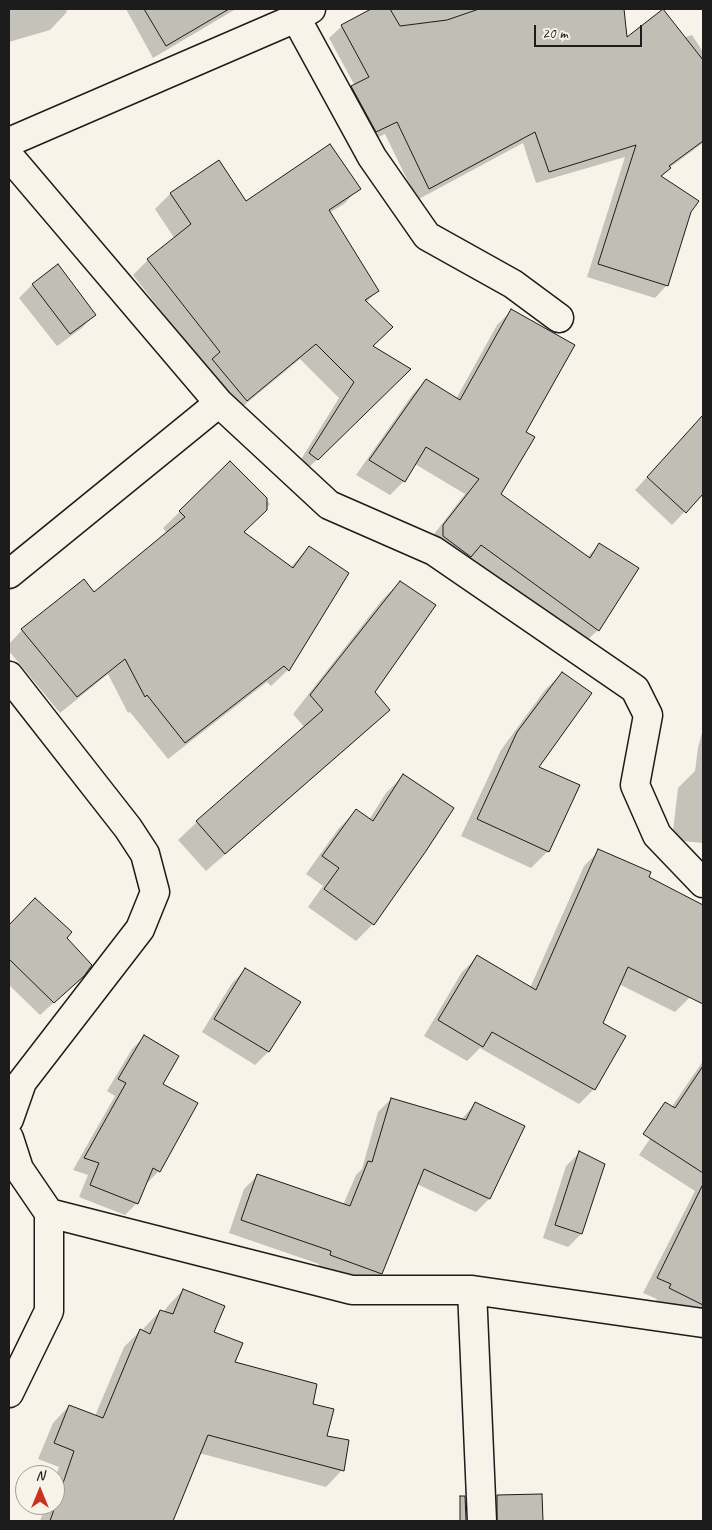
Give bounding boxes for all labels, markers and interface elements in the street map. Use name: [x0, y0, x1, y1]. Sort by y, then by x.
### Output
scale bar: [537, 15, 644, 47]
text: 20 m: [542, 24, 568, 43]
north arrow: [15, 1465, 65, 1515]
text: N: [36, 1467, 44, 1484]

